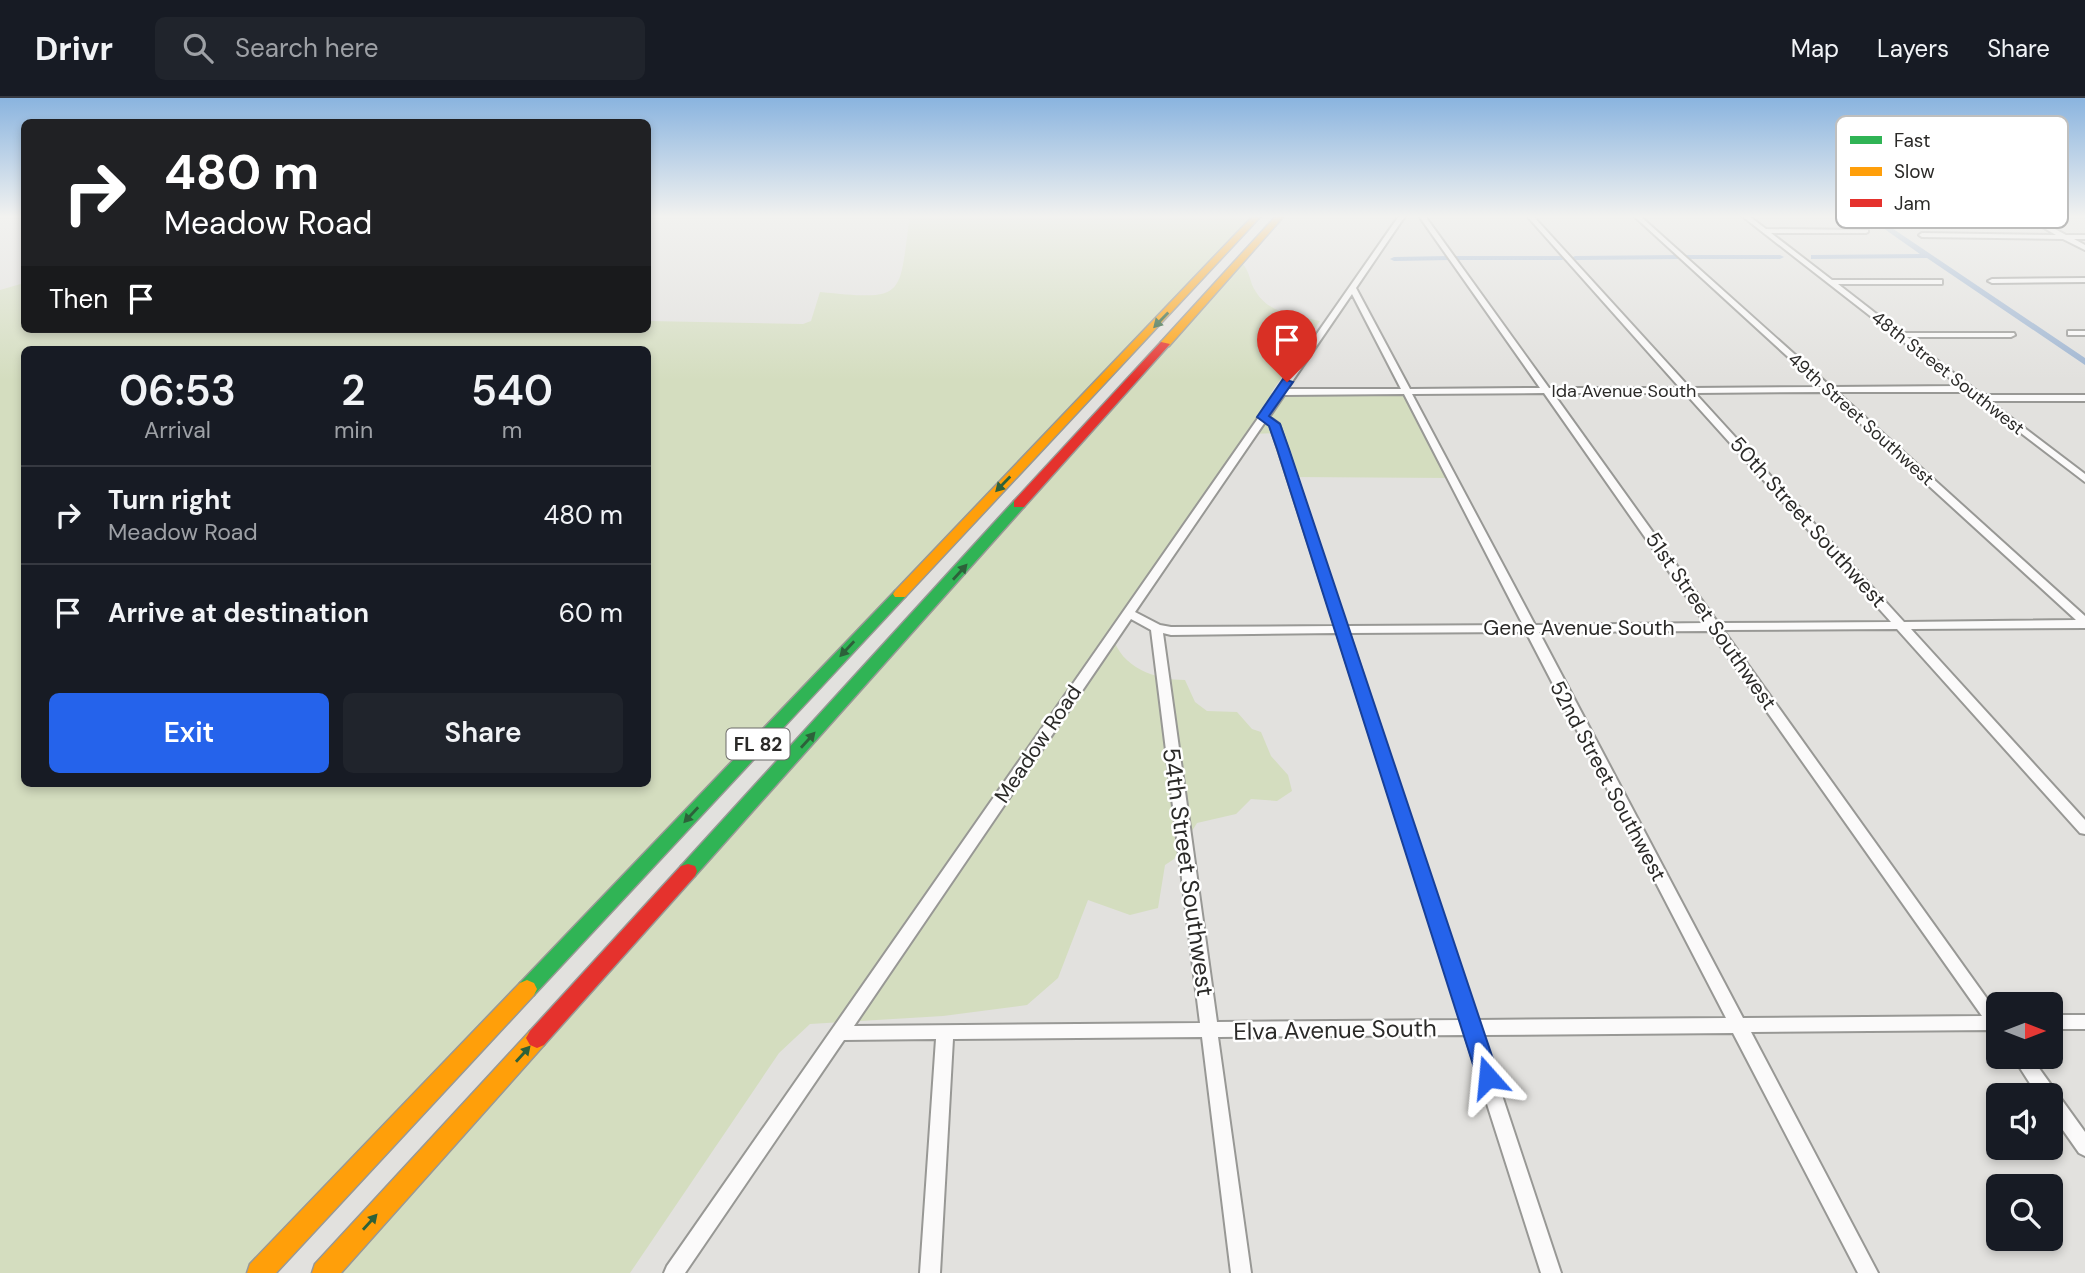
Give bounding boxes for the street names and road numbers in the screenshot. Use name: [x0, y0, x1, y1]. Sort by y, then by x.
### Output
street label: 48th Street Southwest: [1867, 306, 2029, 440]
street label: 49th Street Southwest: [1783, 347, 1939, 491]
street label: Ida Avenue South: [1552, 379, 1696, 403]
street label: 50th Street Southwest: [1724, 431, 1892, 613]
street label: 51st Street Southwest: [1639, 526, 1783, 716]
street label: Gene Avenue South: [1483, 614, 1675, 642]
street label: 52nd Street Southwest: [1543, 676, 1673, 886]
street label: Meadow Road: [988, 679, 1088, 809]
road number: FL 82: [726, 729, 790, 760]
street label: 54th Street Southwest: [1156, 746, 1221, 998]
street label: Elva Avenue South: [1233, 1012, 1437, 1047]

